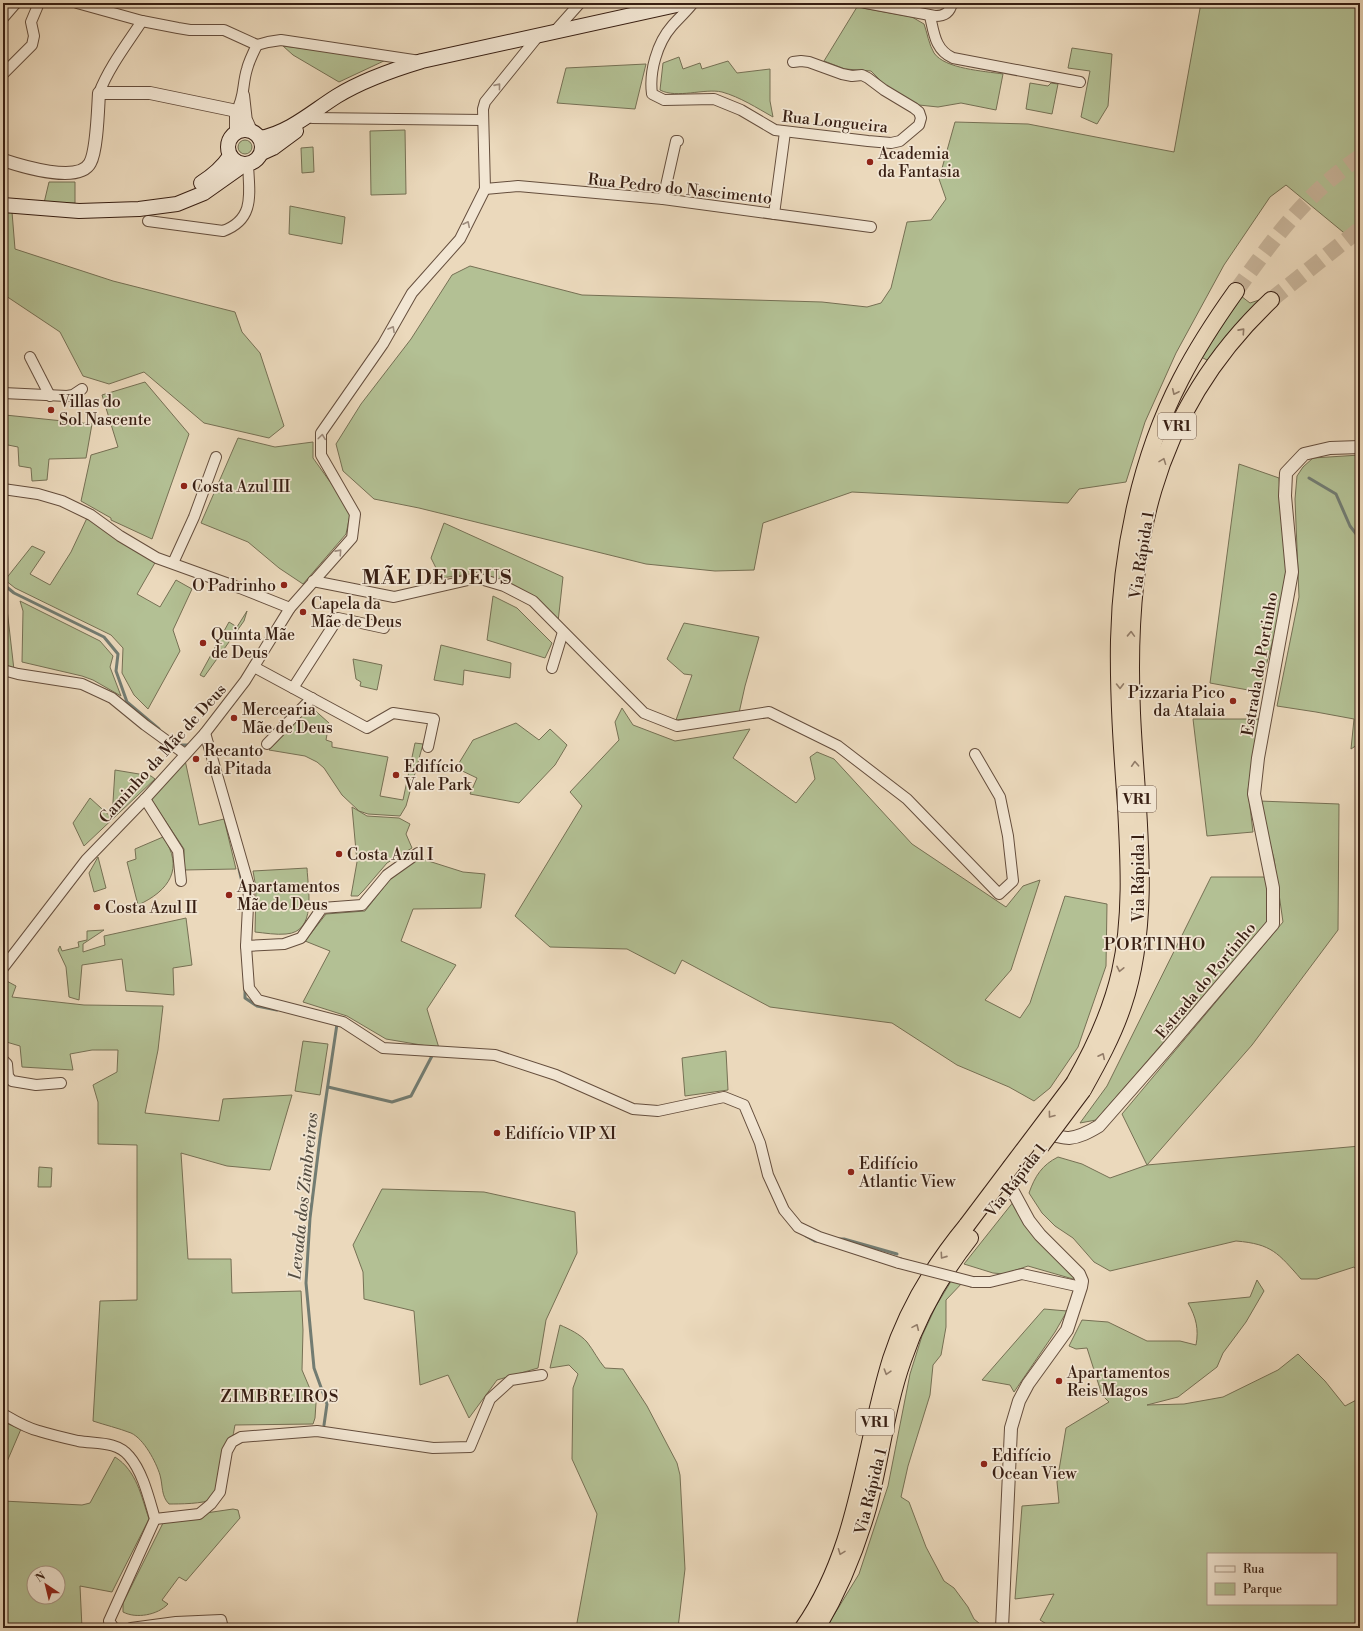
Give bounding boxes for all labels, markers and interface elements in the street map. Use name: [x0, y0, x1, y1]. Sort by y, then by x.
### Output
one-way arrow: [493, 83, 500, 90]
street label: Rua Longueira: [781, 106, 890, 138]
place label: Academia da Fantasia: [877, 144, 961, 182]
marker: Academia da Fantasia: [865, 157, 875, 167]
street label: Rua Pedro do Nascimento: [587, 169, 773, 209]
one-way arrow: [463, 221, 470, 228]
one-way arrow: [387, 326, 395, 333]
one-way arrow: [1237, 328, 1244, 336]
one-way arrow: [1172, 388, 1180, 395]
place label: Villas do Sol Nascente: [58, 392, 151, 430]
marker: Villas do Sol Nascente: [46, 405, 56, 415]
road number: VR1: [1158, 413, 1196, 439]
one-way arrow: [317, 434, 326, 440]
one-way arrow: [1158, 458, 1167, 465]
place label: Costa Azul III: [192, 477, 290, 497]
marker: Costa Azul III: [179, 481, 189, 491]
street label: Via Rápida 1: [1125, 510, 1159, 601]
one-way arrow: [334, 549, 342, 557]
district label: MÃE DE DEUS: [362, 565, 512, 591]
place label: O Padrinho: [192, 576, 276, 596]
marker: O Padrinho: [279, 580, 289, 590]
street label: Estrada do Portinho: [1237, 591, 1282, 738]
place label: Capela da Mãe de Deus: [311, 594, 402, 632]
marker: Capela da Mãe de Deus: [298, 607, 308, 617]
place label: Quinta Mãe de Deus: [211, 625, 295, 663]
one-way arrow: [1127, 631, 1135, 637]
marker: Quinta Mãe de Deus: [198, 638, 208, 648]
street label: Caminho da Mãe de Deus: [95, 680, 231, 828]
one-way arrow: [1116, 683, 1124, 689]
place label: Pizzaria Pico da Atalaia: [1128, 683, 1226, 721]
marker: Pizzaria Pico da Atalaia: [1228, 696, 1238, 706]
place label: Mercearia Mãe de Deus: [242, 700, 333, 738]
marker: Mercearia Mãe de Deus: [229, 713, 239, 723]
place label: Recanto da Pitada: [204, 741, 273, 779]
marker: Recanto da Pitada: [191, 754, 201, 764]
place label: Edifício Vale Park: [403, 757, 473, 795]
one-way arrow: [1130, 761, 1139, 767]
marker: Edifício Vale Park: [391, 770, 401, 780]
road number: VR1: [1118, 786, 1156, 812]
street label: Via Rápida 1: [1129, 834, 1149, 923]
place label: Costa Azul I: [347, 845, 433, 865]
marker: Costa Azul I: [334, 849, 344, 859]
place label: Apartamentos Mãe de Deus: [236, 877, 340, 915]
marker: Apartamentos Mãe de Deus: [224, 890, 234, 900]
place label: Costa Azul II: [105, 898, 197, 918]
marker: Costa Azul II: [92, 902, 102, 912]
street label: Estrada do Portinho: [1151, 918, 1260, 1043]
district label: PORTINHO: [1104, 934, 1206, 956]
one-way arrow: [1117, 966, 1125, 972]
one-way arrow: [1097, 1053, 1105, 1060]
one-way arrow: [1049, 1110, 1056, 1117]
water label: Levada dos Zimbreiros: [284, 1111, 324, 1282]
place label: Edifício VIP XI: [505, 1124, 616, 1144]
marker: Edifício VIP XI: [492, 1128, 502, 1138]
street label: Via Rápida 1: [980, 1139, 1051, 1222]
place label: Edifício Atlantic View: [858, 1154, 956, 1192]
marker: Edifício Atlantic View: [846, 1167, 856, 1177]
one-way arrow: [941, 1251, 948, 1258]
one-way arrow: [911, 1323, 919, 1331]
place label: Apartamentos Reis Magos: [1066, 1363, 1170, 1401]
one-way arrow: [883, 1369, 892, 1376]
marker: Apartamentos Reis Magos: [1054, 1376, 1064, 1386]
district label: ZIMBREIROS: [220, 1386, 340, 1408]
road number: VR1: [856, 1409, 894, 1435]
street label: Via Rápida 1: [850, 1446, 891, 1538]
place label: Edifício Ocean View: [992, 1446, 1077, 1484]
marker: Edifício Ocean View: [979, 1459, 989, 1469]
one-way arrow: [838, 1549, 846, 1556]
legend: [1207, 1553, 1337, 1605]
text: Rua: [1243, 1562, 1265, 1577]
north arrow: [26, 1565, 66, 1605]
text: N: [33, 1569, 49, 1586]
text: Parque: [1243, 1582, 1282, 1597]

